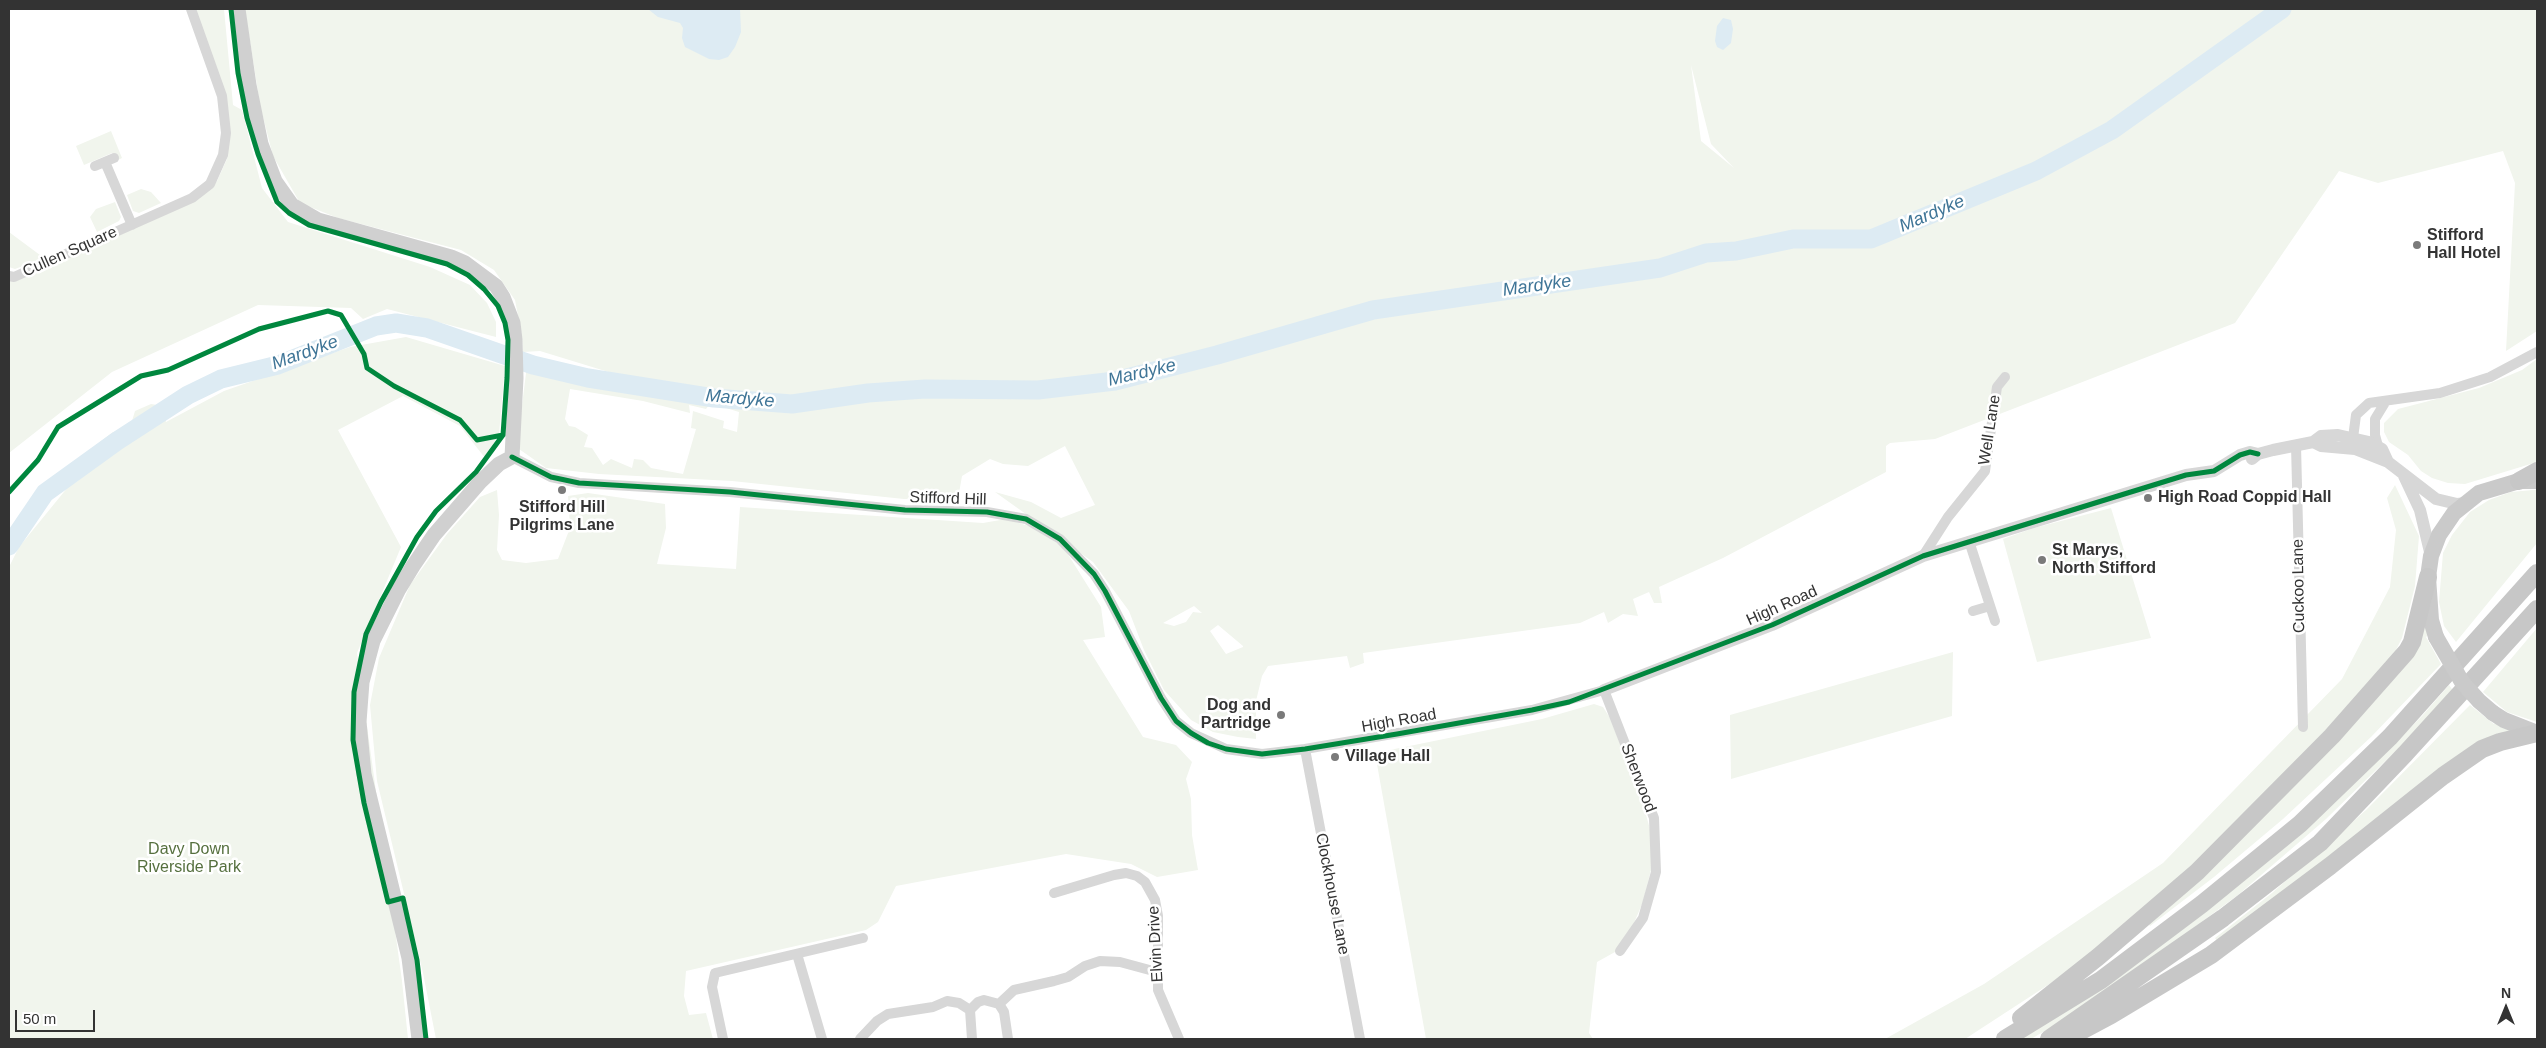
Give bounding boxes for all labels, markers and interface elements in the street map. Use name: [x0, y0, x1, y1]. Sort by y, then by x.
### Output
water label: Mardyke: [1896, 191, 1968, 237]
street label: Cullen Square: [20, 223, 120, 281]
place label: Stifford Hall Hotel: [2427, 226, 2501, 264]
marker: Stifford Hall Hotel: [2411, 239, 2423, 251]
water label: Mardyke: [1501, 271, 1573, 301]
water label: Mardyke: [269, 331, 341, 375]
water label: Mardyke: [1106, 355, 1178, 391]
water label: Mardyke: [705, 385, 775, 413]
street label: Well Lane: [1975, 394, 2005, 466]
marker: Stifford Hill Pilgrims Lane: [556, 484, 568, 496]
street label: Stifford Hill: [909, 488, 987, 510]
place label: High Road Coppid Hall: [2158, 488, 2331, 508]
marker: High Road Coppid Hall: [2142, 492, 2154, 504]
place label: Stifford Hill Pilgrims Lane: [510, 498, 614, 536]
street label: Cuckoo Lane: [2289, 539, 2309, 633]
place label: St Marys, North Stifford: [2052, 541, 2156, 579]
marker: St Marys, North Stifford: [2036, 554, 2048, 566]
street label: High Road: [1744, 582, 1820, 630]
place label: Dog and Partridge: [1201, 696, 1271, 734]
street label: High Road: [1360, 705, 1438, 737]
marker: Dog and Partridge: [1275, 709, 1287, 721]
street label: Sherwood: [1616, 741, 1660, 815]
place label: Village Hall: [1345, 747, 1430, 767]
marker: Village Hall: [1329, 751, 1341, 763]
street label: Clockhouse Lane: [1311, 831, 1353, 957]
park label: Davy Down Riverside Park: [137, 840, 241, 878]
street label: Elvin Drive: [1144, 905, 1168, 983]
north arrow: [2481, 983, 2531, 1033]
text: N: [2501, 985, 2511, 1001]
scale bar: [18, 1000, 98, 1032]
text: 50 m: [23, 1010, 56, 1027]

